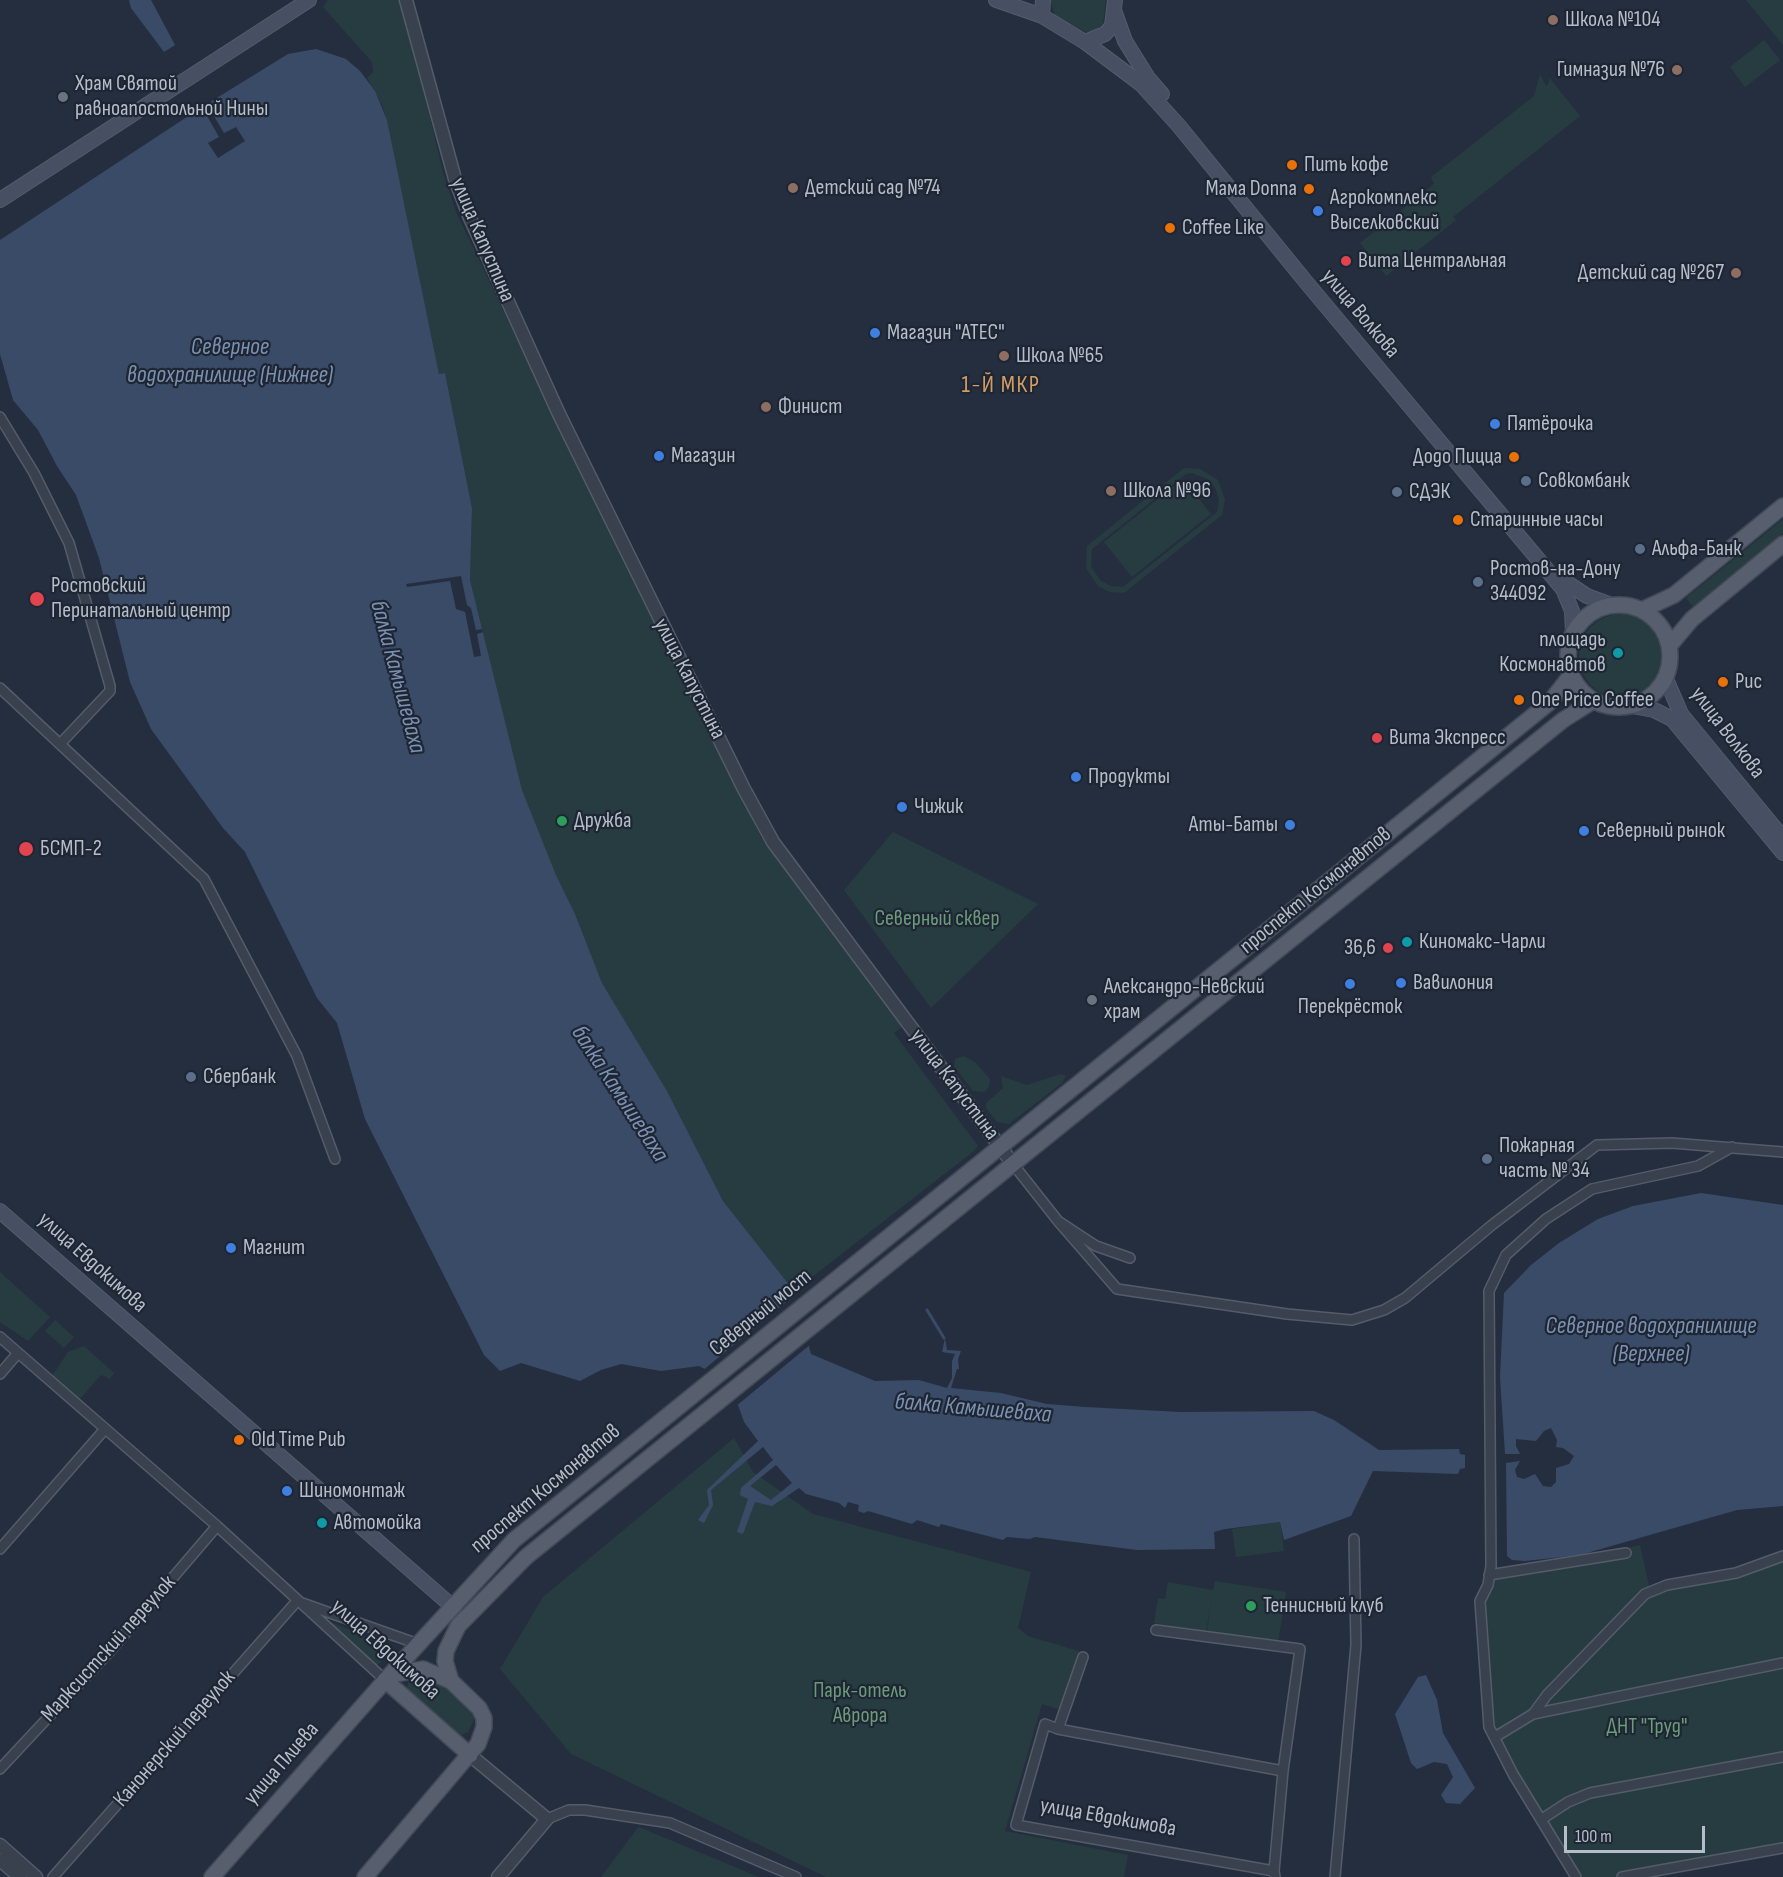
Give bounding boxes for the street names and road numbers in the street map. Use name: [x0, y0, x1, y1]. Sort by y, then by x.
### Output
street label: улица Капустина: [444, 174, 520, 306]
street label: улица Волкова: [1315, 264, 1405, 364]
street label: улица Капустина: [647, 614, 731, 744]
street label: улица Волкова: [1684, 682, 1770, 784]
street label: проспект Космонавтов: [1235, 822, 1397, 960]
street label: улица Капустина: [904, 1024, 1004, 1146]
street label: улица Евдокимова: [32, 1207, 152, 1319]
street label: Северный мост: [705, 1264, 817, 1362]
street label: проспект Космонавтов: [466, 1419, 626, 1559]
street label: Марксистский переулок: [36, 1570, 182, 1728]
street label: улица Евдокимова: [325, 1594, 445, 1706]
street label: Канонерский переулок: [108, 1665, 242, 1813]
street label: улица Плиева: [239, 1717, 325, 1811]
street label: улица Евдокимова: [1038, 1793, 1178, 1843]

